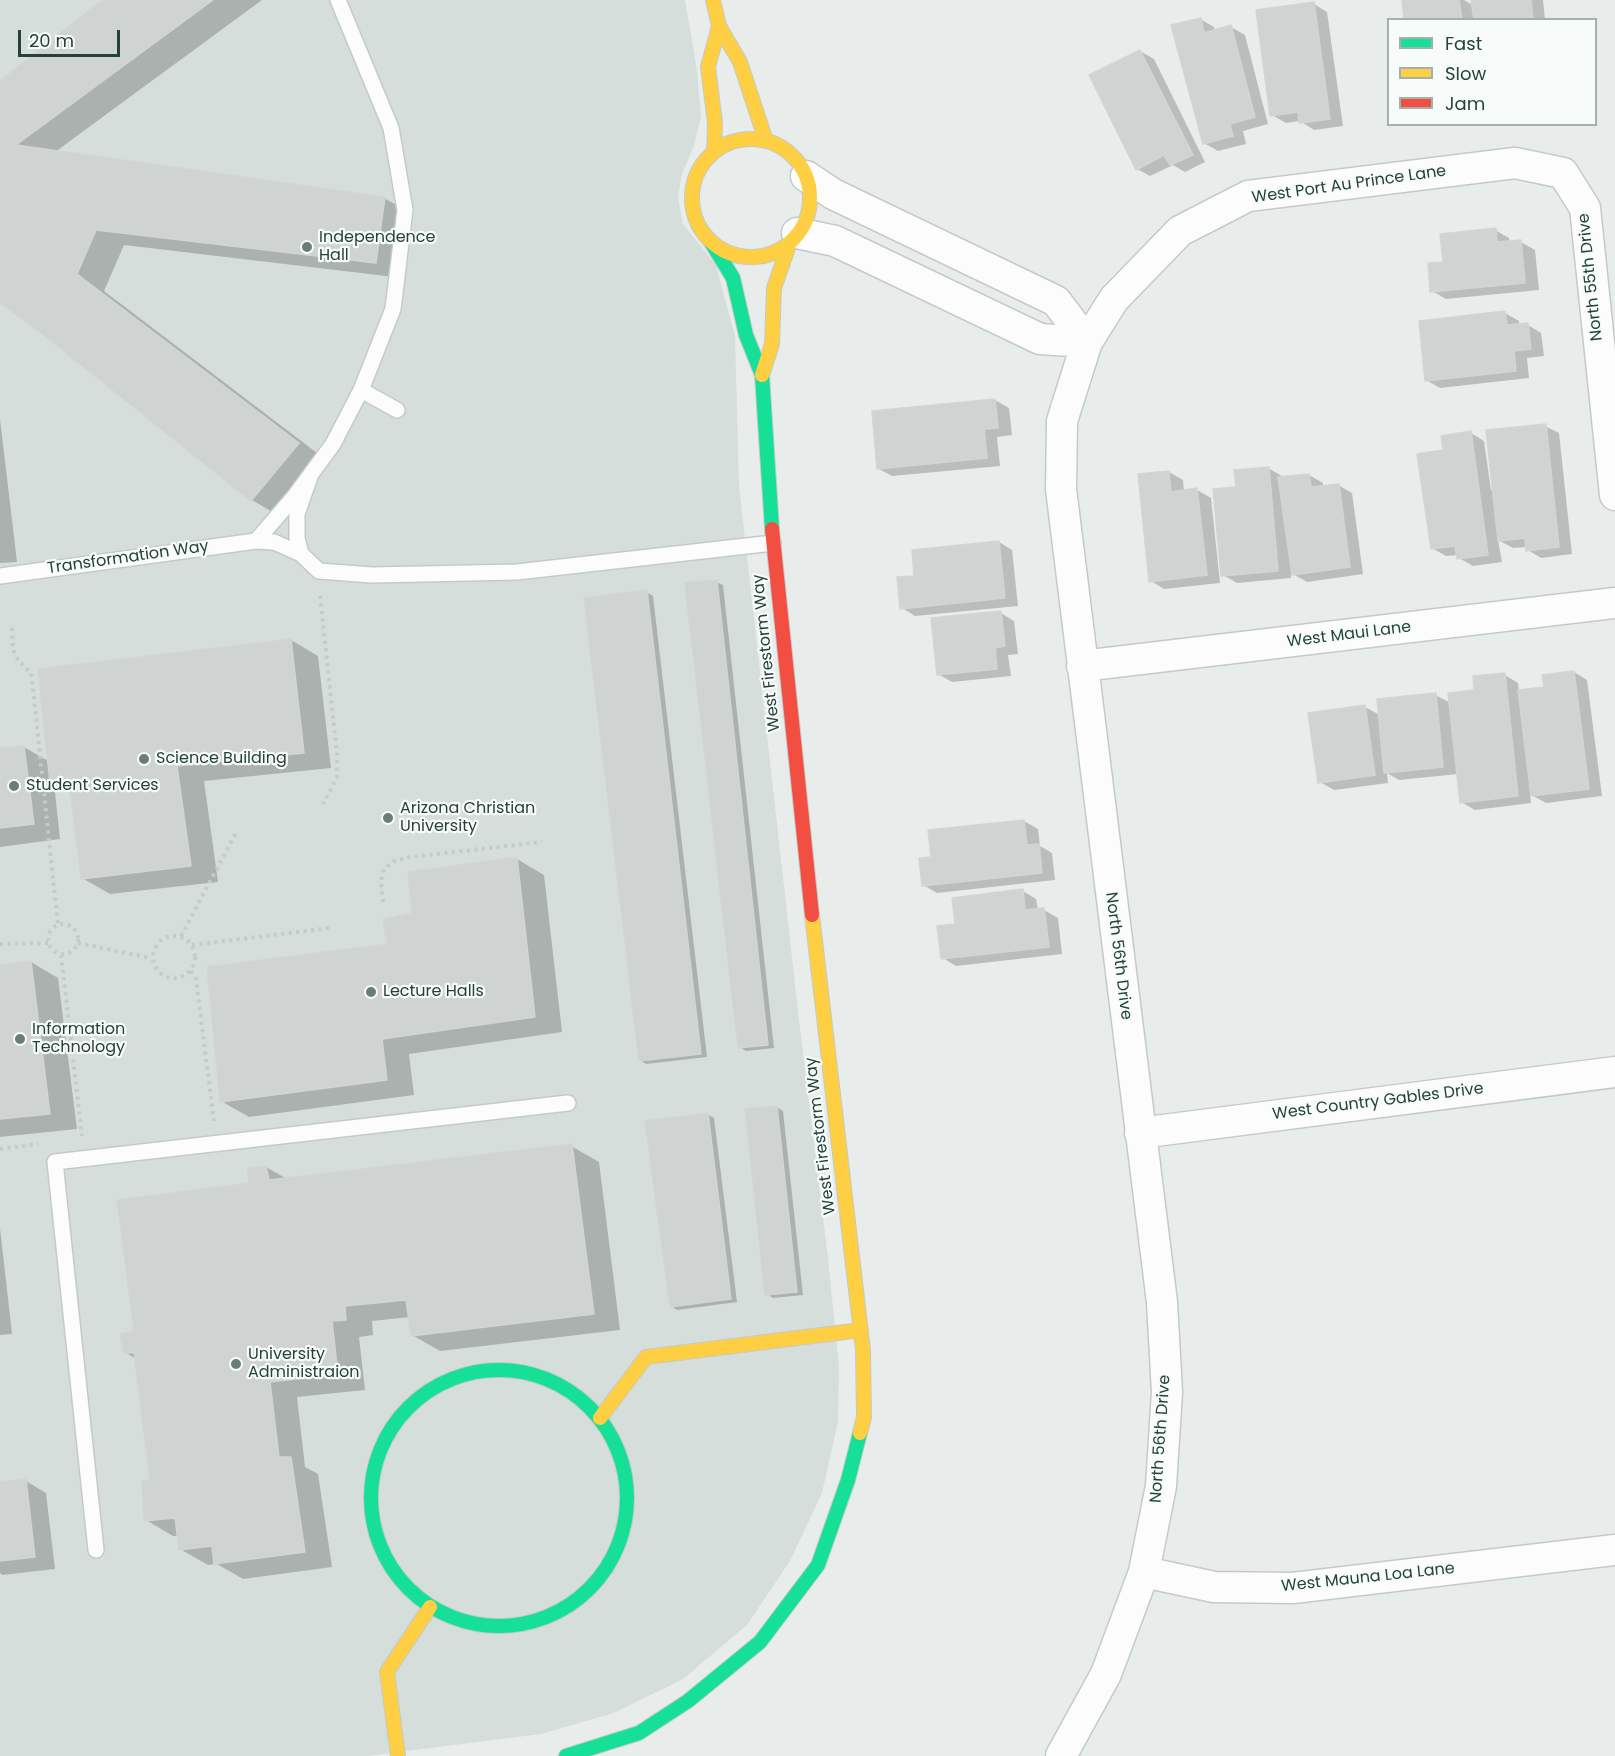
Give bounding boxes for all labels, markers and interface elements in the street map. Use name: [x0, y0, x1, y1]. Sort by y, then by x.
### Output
scale bar: [21, 18, 123, 56]
legend: [1387, 18, 1597, 126]
text: 20 m: [29, 28, 74, 53]
text: Fast: [1445, 31, 1482, 56]
text: Slow: [1445, 61, 1486, 86]
text: Jam: [1445, 91, 1485, 116]
street label: West Port Au Prince Lane: [1251, 162, 1447, 208]
street label: North 55th Drive: [1575, 212, 1607, 342]
place label: Independence Hall: [319, 228, 435, 266]
marker: Independence Hall: [300, 240, 314, 254]
street label: Transformation Way: [46, 537, 210, 579]
street label: West Firestorm Way: [749, 573, 785, 733]
street label: West Maui Lane: [1286, 618, 1412, 652]
place label: Science Building: [156, 749, 287, 769]
marker: Science Building: [137, 752, 151, 766]
place label: Student Services: [26, 776, 159, 796]
marker: Student Services: [7, 779, 21, 793]
place label: Arizona Christian University: [400, 799, 535, 837]
marker: Arizona Christian University: [381, 811, 395, 825]
street label: North 56th Drive: [1101, 891, 1135, 1021]
place label: Lecture Halls: [383, 982, 484, 1002]
marker: Lecture Halls: [364, 985, 378, 999]
place label: Information Technology: [32, 1020, 125, 1058]
marker: Information Technology: [13, 1032, 27, 1046]
street label: West Firestorm Way: [802, 1056, 840, 1216]
street label: West Country Gables Drive: [1271, 1080, 1485, 1124]
place label: University Administraion: [248, 1345, 360, 1383]
marker: University Administraion: [229, 1357, 243, 1371]
street label: North 56th Drive: [1147, 1374, 1175, 1504]
street label: West Mauna Loa Lane: [1280, 1559, 1456, 1597]

